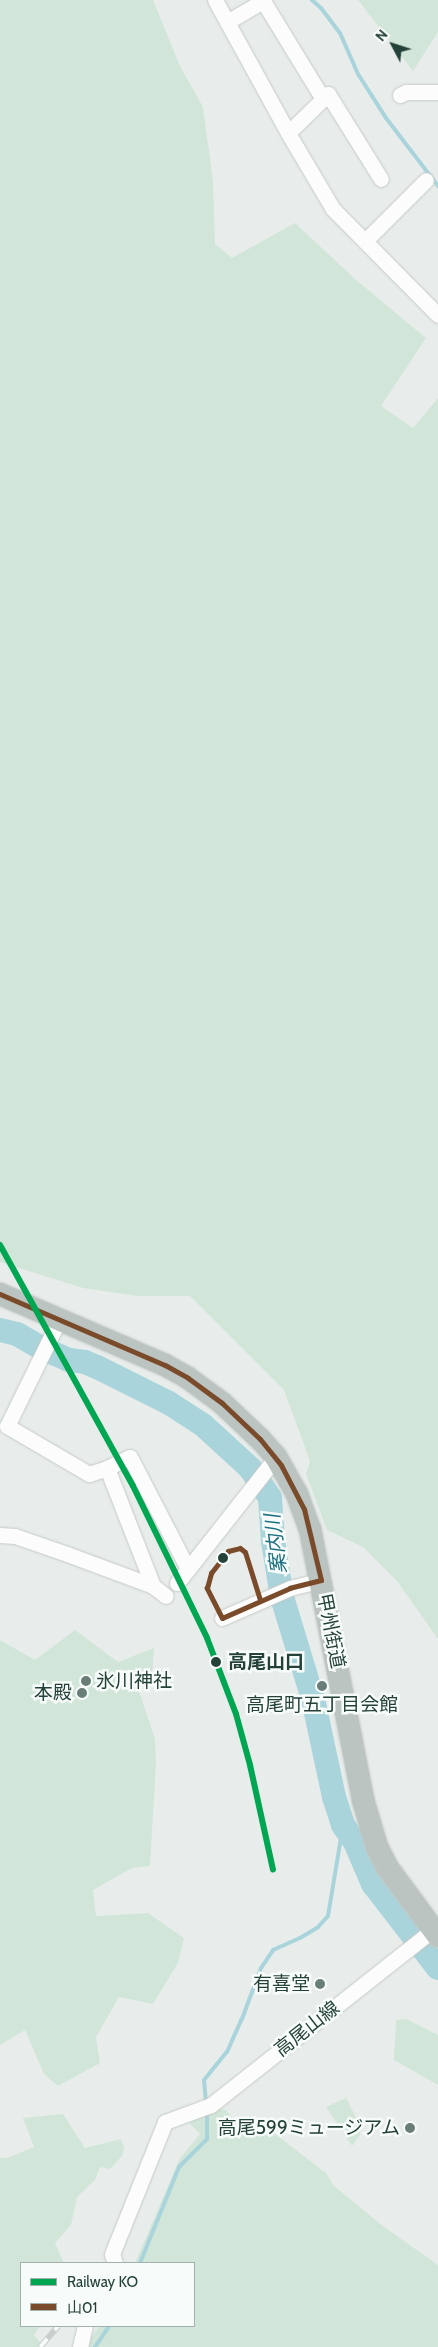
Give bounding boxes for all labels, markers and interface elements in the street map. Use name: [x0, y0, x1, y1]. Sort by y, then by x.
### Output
north arrow: [368, 20, 418, 70]
text: N: [371, 26, 392, 45]
water label: 案内川: [260, 1513, 292, 1575]
unlabelled marker: [218, 1553, 228, 1563]
street label: 甲州街道: [313, 1592, 349, 1670]
place label: 高尾山口: [228, 1651, 304, 1673]
marker: 高尾山口: [208, 1654, 224, 1670]
place label: 氷川神社: [96, 1670, 172, 1692]
marker: 氷川神社: [80, 1675, 92, 1687]
marker: 高尾町五丁目会館: [316, 1680, 328, 1692]
place label: 本殿: [34, 1682, 72, 1704]
marker: 本殿: [76, 1687, 88, 1699]
place label: 高尾町五丁目会館: [246, 1694, 398, 1716]
place label: 有喜堂: [253, 1973, 310, 1995]
marker: 有喜堂: [314, 1978, 326, 1990]
street label: 高尾山線: [270, 1997, 344, 2061]
place label: 高尾599ミュージアム: [216, 2117, 400, 2139]
marker: 高尾599ミュージアム: [404, 2122, 416, 2134]
legend: [20, 2262, 195, 2327]
text: Railway KO: [67, 2273, 138, 2291]
text: 山01: [67, 2299, 97, 2317]

